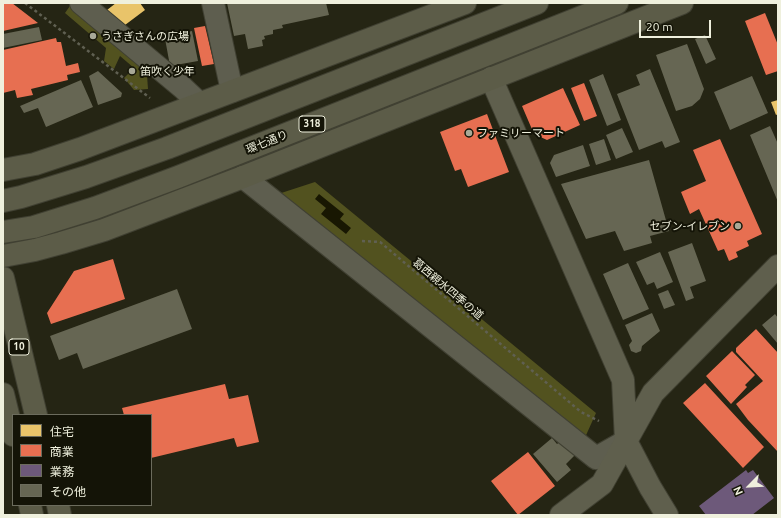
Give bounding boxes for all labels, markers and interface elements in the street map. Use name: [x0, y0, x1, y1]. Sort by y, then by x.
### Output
scale bar: [641, 12, 713, 38]
text: 20 m: [646, 20, 673, 33]
place label: うさぎさんの広場: [101, 29, 189, 43]
marker: うさぎさんの広場: [88, 31, 98, 41]
place label: 笛吹く少年: [140, 64, 195, 78]
marker: 笛吹く少年: [127, 66, 137, 76]
road number: 318: [299, 116, 325, 132]
place label: ファミリーマート: [477, 126, 565, 140]
street label: 環七通り: [244, 128, 290, 156]
marker: ファミリーマート: [464, 128, 474, 138]
place label: セブン-イレブン: [650, 219, 730, 233]
marker: セブン-イレブン: [733, 221, 743, 231]
street label: 葛西親水四季の道: [410, 256, 486, 322]
road number: 10: [9, 339, 29, 355]
legend: [12, 414, 152, 506]
text: 住宅: [50, 425, 74, 438]
text: 商業: [50, 445, 74, 458]
text: 業務: [50, 465, 74, 478]
north arrow: [729, 466, 769, 506]
text: その他: [50, 485, 86, 498]
text: N: [731, 485, 745, 497]

